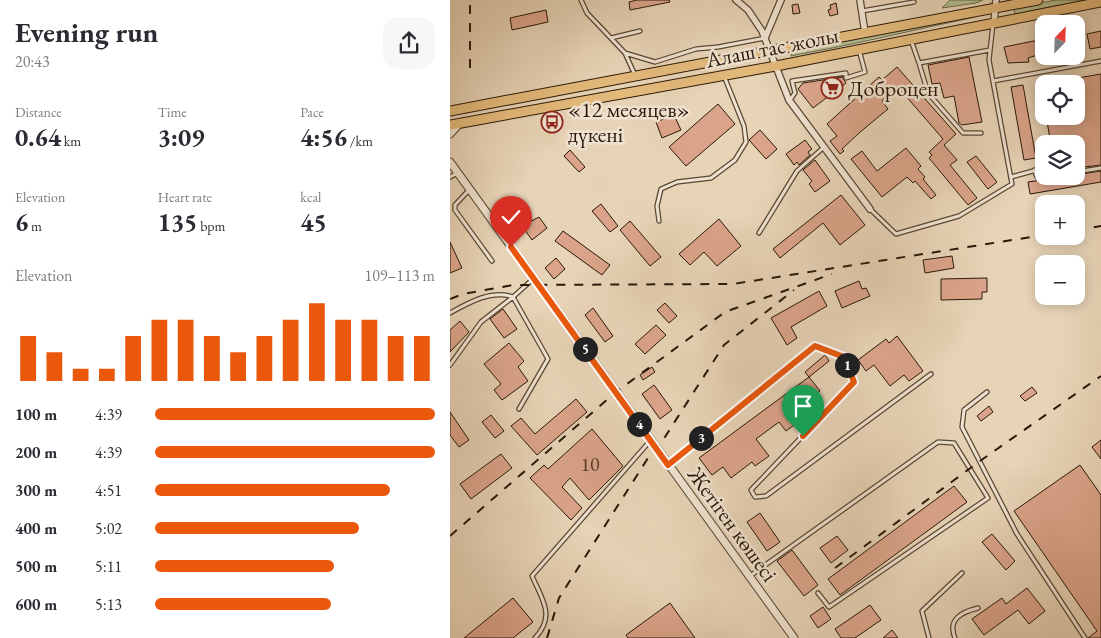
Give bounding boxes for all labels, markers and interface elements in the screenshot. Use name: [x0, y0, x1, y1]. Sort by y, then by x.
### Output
text: Evening run: [15, 14, 158, 50]
north arrow: [1035, 15, 1085, 65]
map controls: [1035, 15, 1085, 305]
button: share: [383, 17, 435, 69]
street label: Алаш тас жолы: [702, 20, 841, 75]
text: 20:43: [15, 51, 50, 72]
place label: Доброцен: [848, 74, 938, 103]
button: locate: [1035, 75, 1085, 125]
supermarket icon: Доброцен: [820, 76, 844, 100]
place label: «12 месяцев» дүкені: [568, 95, 690, 149]
text: Distance: [15, 103, 62, 121]
text: Time: [158, 103, 187, 121]
text: Pace: [300, 103, 324, 121]
bus stop icon: «12 месяцев» дүкені: [540, 110, 564, 134]
text: 0.64: [15, 121, 61, 153]
text: 3:09: [158, 121, 204, 153]
text: 4:56: [300, 121, 347, 153]
text: km: [61, 132, 81, 150]
text: /km: [347, 132, 373, 150]
button: layers: [1035, 135, 1085, 185]
text: Elevation: [15, 188, 65, 206]
text: Heart rate: [158, 188, 212, 206]
text: kcal: [300, 188, 321, 206]
button: +: [1035, 195, 1085, 245]
pin: [490, 196, 532, 247]
icon: check: [497, 203, 525, 231]
text: 6: [15, 206, 28, 238]
text: 135: [158, 206, 197, 238]
text: 45: [300, 206, 327, 238]
text: m: [28, 217, 42, 235]
text: bpm: [197, 217, 226, 235]
button: −: [1035, 255, 1085, 305]
text: Elevation: [15, 265, 73, 286]
text: 109–113 m: [364, 265, 435, 286]
pin: 5: [572, 336, 598, 362]
text: 5: [582, 340, 589, 358]
pin: 1: [834, 352, 860, 378]
text: 1: [844, 356, 851, 374]
pin: [782, 385, 824, 436]
icon: arrive: [789, 392, 817, 420]
text: 100 m: [15, 404, 57, 425]
text: 4:39: [95, 404, 122, 425]
pin: 4: [626, 412, 652, 436]
text: 4: [636, 415, 643, 433]
pin: 3: [688, 426, 714, 450]
text: 3: [698, 429, 705, 447]
text: 200 m: [15, 442, 57, 463]
text: 4:39: [95, 442, 122, 463]
house number: 10: [580, 451, 600, 477]
street label: Жетіген көшесі: [681, 460, 784, 588]
text: 300 m: [15, 480, 57, 501]
text: 4:51: [95, 480, 122, 501]
text: 400 m: [15, 518, 57, 539]
text: 5:02: [95, 518, 122, 539]
text: 500 m: [15, 556, 57, 577]
text: 5:11: [95, 556, 122, 577]
text: 600 m: [15, 594, 57, 615]
text: 5:13: [95, 594, 122, 615]

